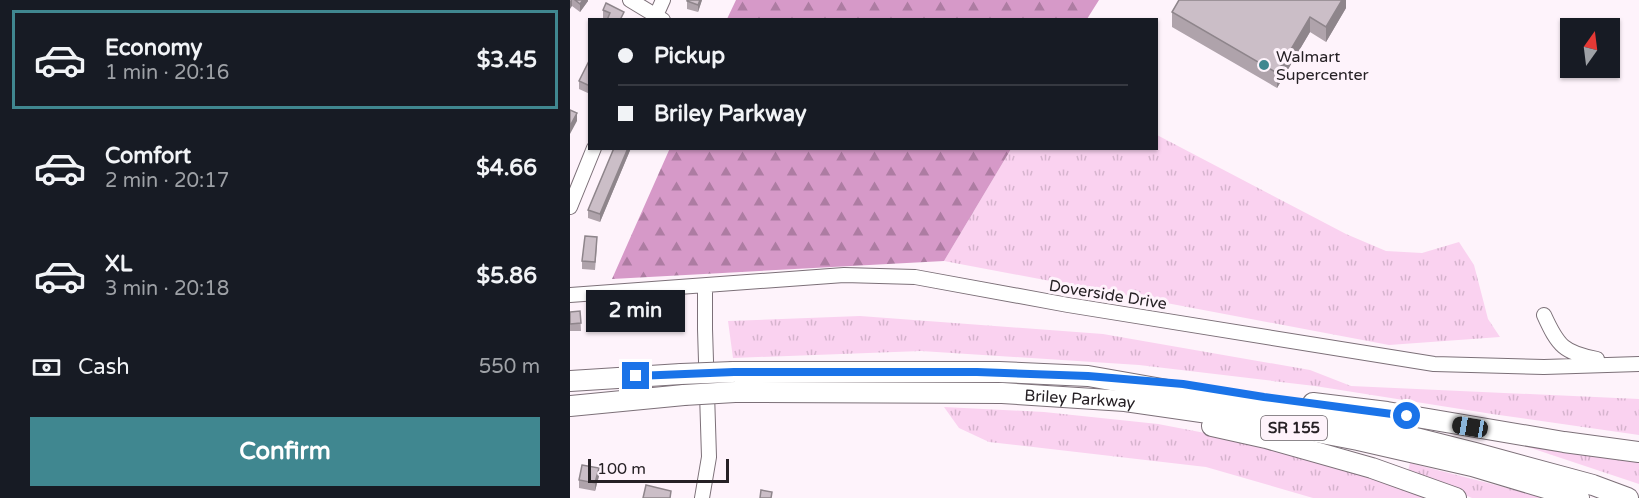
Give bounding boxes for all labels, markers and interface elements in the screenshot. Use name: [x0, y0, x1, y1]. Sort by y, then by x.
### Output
north arrow: [1560, 18, 1620, 78]
map controls: [1560, 18, 1620, 78]
icon: car: [33, 33, 87, 87]
text: Economy: [105, 35, 202, 61]
text: Pickup: [654, 43, 725, 69]
text: $3.45: [477, 47, 537, 73]
place label: Walmart Supercenter: [1276, 47, 1370, 85]
marker: Walmart Supercenter: [1257, 58, 1271, 72]
text: 1 min · 20:16: [105, 61, 229, 85]
text: Briley Parkway: [654, 101, 807, 127]
icon: car: [33, 141, 87, 195]
text: Comfort: [105, 143, 191, 169]
text: $4.66: [476, 155, 537, 181]
text: 2 min · 20:17: [105, 169, 229, 193]
icon: car: [33, 249, 87, 303]
text: XL: [105, 251, 132, 277]
text: $5.86: [477, 263, 537, 289]
street label: Doverside Drive: [1047, 276, 1168, 314]
text: 3 min · 20:18: [105, 277, 229, 301]
callout: 2 min: [586, 289, 686, 331]
text: 2 min: [609, 299, 662, 323]
icon: cash: [30, 351, 63, 384]
text: Cash: [78, 354, 130, 380]
text: 550 m: [479, 355, 540, 379]
route end: [622, 362, 649, 389]
street label: Briley Parkway: [1024, 385, 1137, 413]
route start: [1393, 402, 1420, 429]
car: [1451, 415, 1489, 439]
road number: SR 155: [1261, 416, 1327, 440]
button: Confirm: [30, 417, 540, 486]
scale bar: [588, 456, 729, 484]
text: 100 m: [597, 459, 646, 479]

